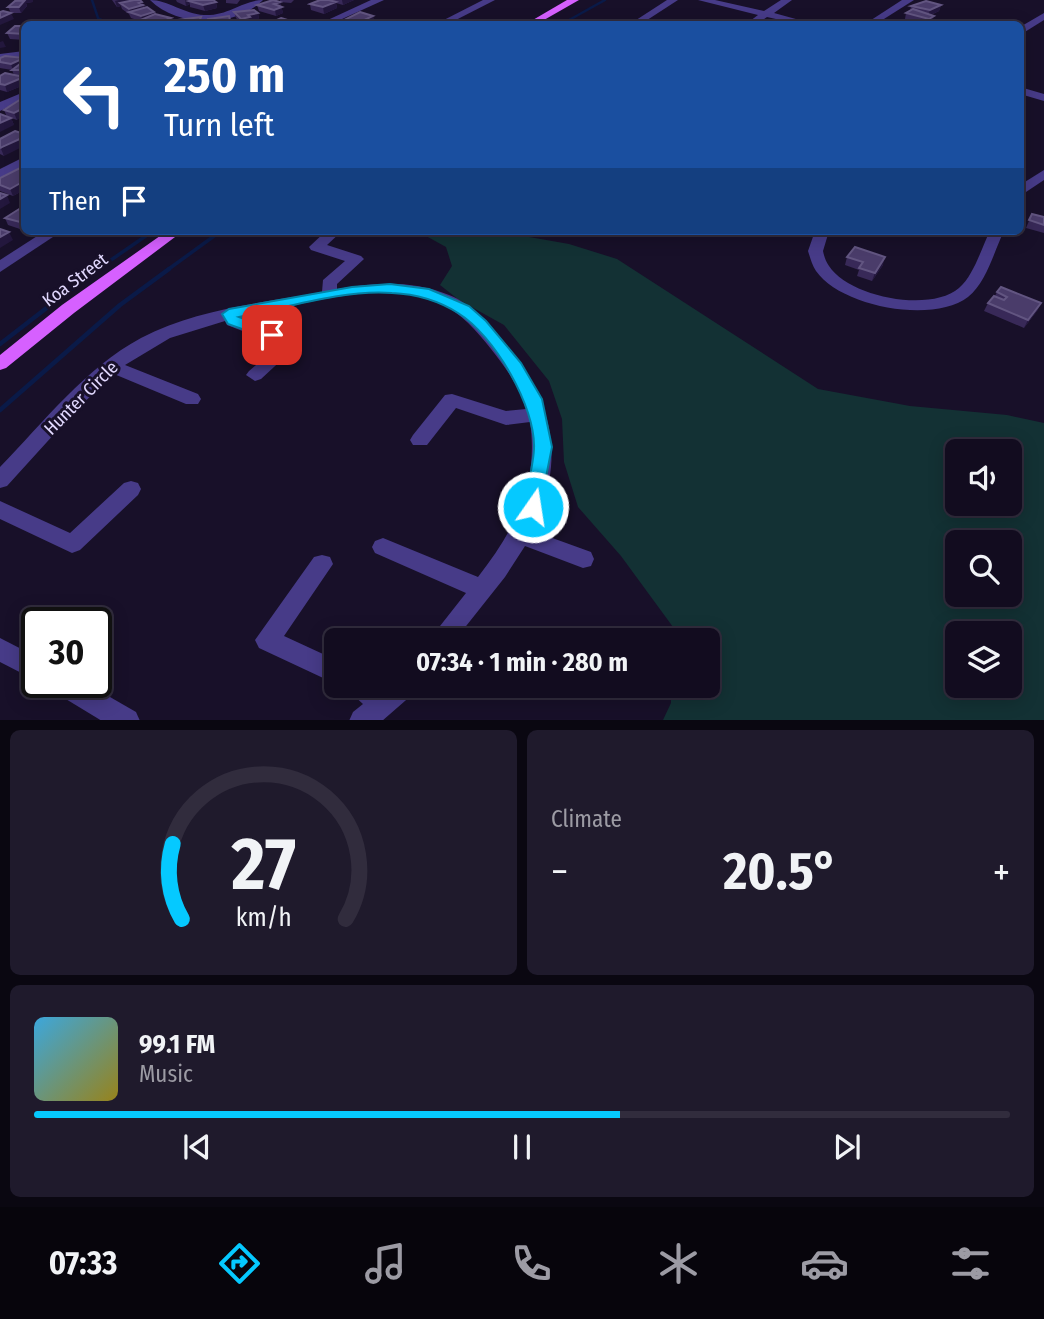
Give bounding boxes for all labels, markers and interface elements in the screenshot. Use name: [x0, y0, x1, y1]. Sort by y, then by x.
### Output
text: 250 m: [164, 46, 285, 105]
icon: left: [49, 49, 140, 140]
text: Turn left: [164, 106, 274, 144]
icon: arrive: [115, 182, 153, 220]
text: Then: [49, 186, 101, 217]
street label: Koa Street: [38, 248, 112, 312]
pin: [242, 305, 302, 365]
icon: arrive: [253, 316, 291, 354]
street label: Hunter Circle: [39, 356, 123, 440]
map controls: [945, 439, 1022, 698]
button: sound: [945, 439, 1022, 516]
position arrow: [496, 470, 570, 544]
button: search: [945, 530, 1022, 607]
speed limit sign: 30: [21, 607, 112, 698]
button: layers: [945, 621, 1022, 698]
text: 07:34 · 1 min · 280 m: [416, 647, 628, 678]
text: Climate: [551, 805, 622, 833]
text: 27: [230, 821, 296, 908]
text: 20.5°: [723, 840, 838, 903]
text: −: [551, 849, 568, 895]
text: +: [993, 849, 1010, 895]
text: km/h: [236, 902, 291, 932]
text: 99.1 FM: [139, 1029, 215, 1060]
text: Music: [139, 1060, 193, 1088]
icon: previous: [178, 1128, 216, 1166]
icon: pause: [503, 1128, 541, 1166]
icon: next: [828, 1128, 866, 1166]
icon: directions: [215, 1239, 264, 1288]
icon: music: [361, 1239, 410, 1288]
icon: phone: [507, 1239, 556, 1288]
icon: climate: [654, 1239, 703, 1288]
icon: car: [800, 1239, 849, 1288]
icon: filters: [946, 1239, 995, 1288]
text: 07:33: [49, 1244, 117, 1282]

